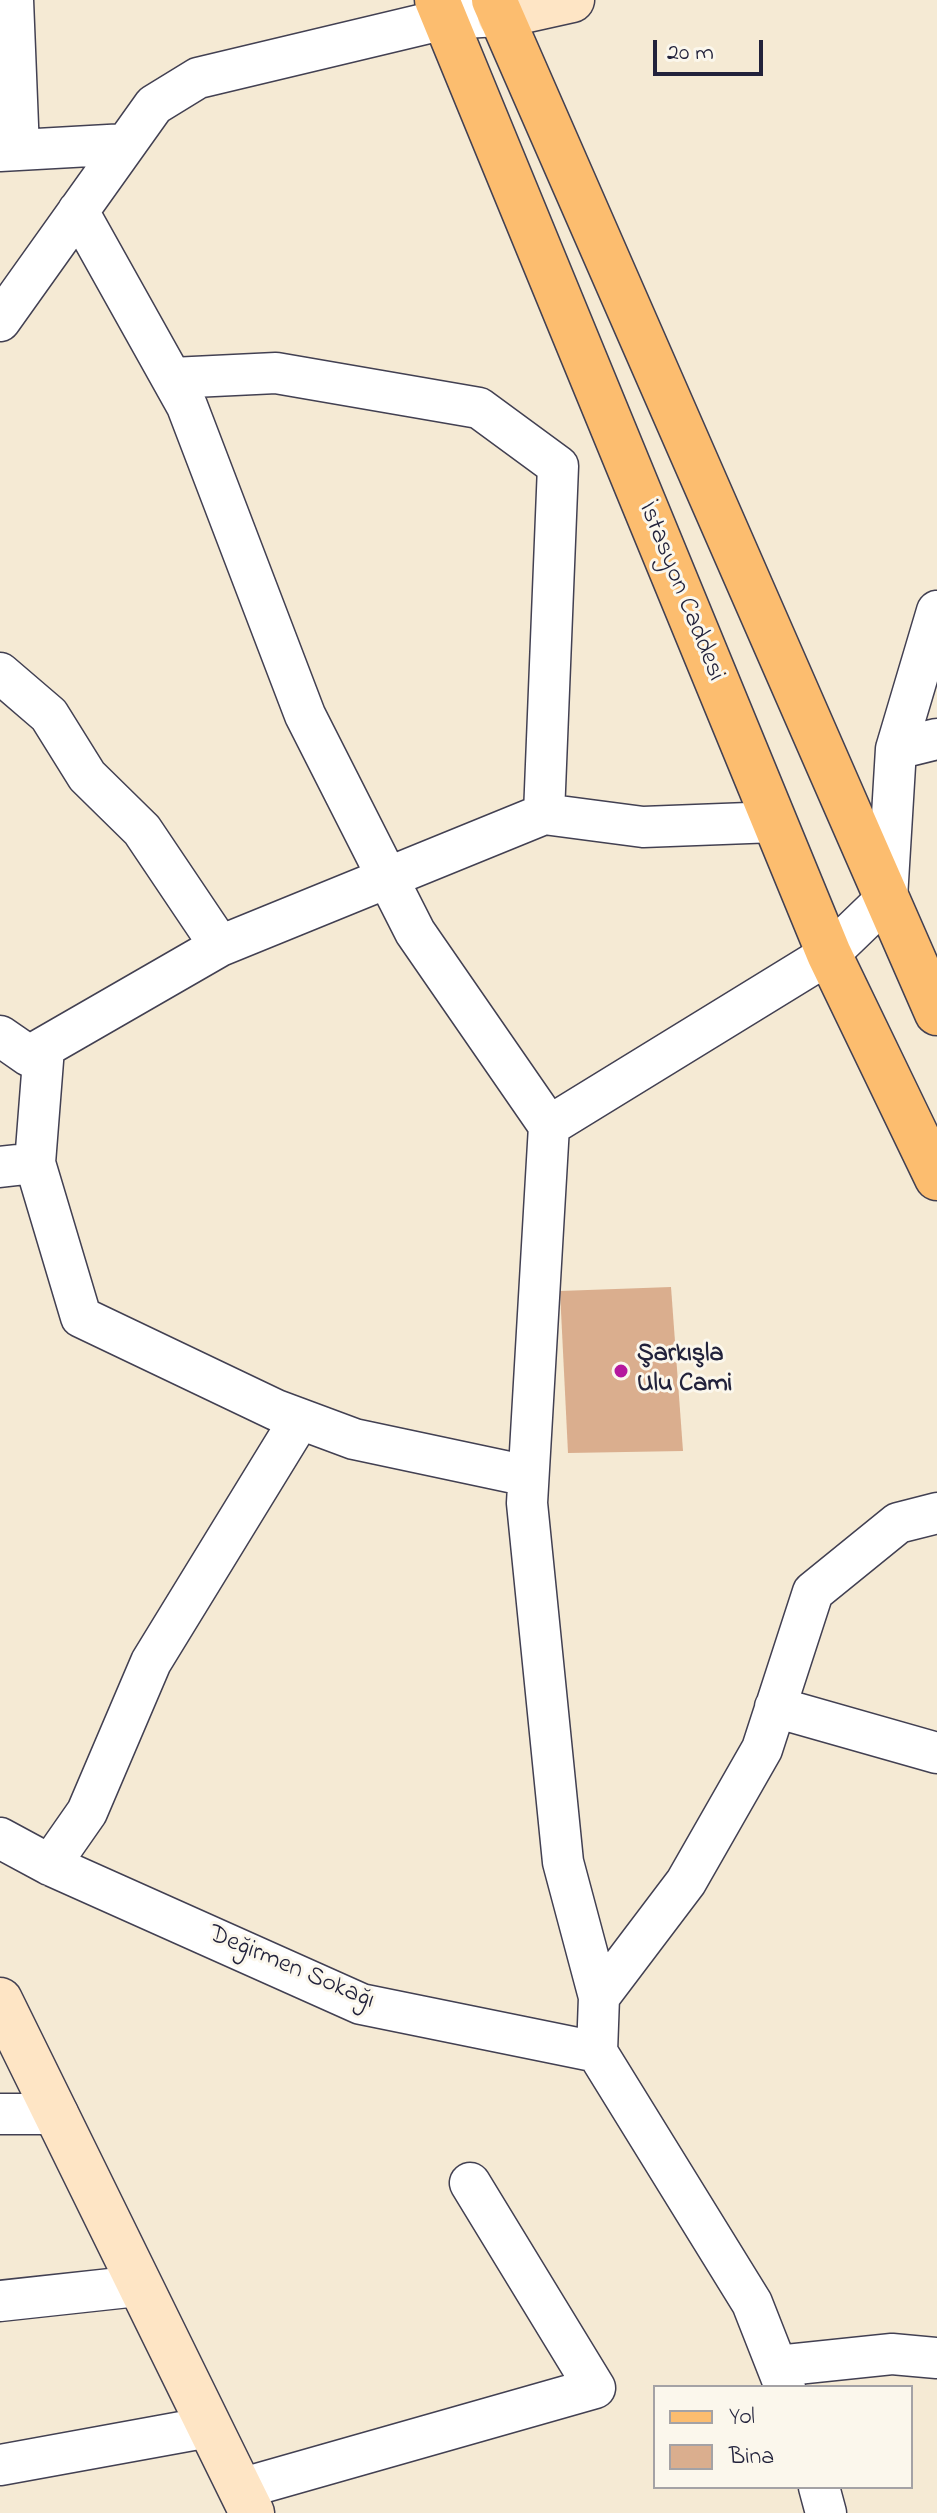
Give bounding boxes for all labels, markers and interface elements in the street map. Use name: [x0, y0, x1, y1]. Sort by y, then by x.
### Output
scale bar: [657, 24, 767, 74]
text: 20 m: [667, 36, 714, 71]
street label: İstasyon Caddesi: [630, 498, 730, 686]
place label: Şarkışla Ulu Cami: [637, 1340, 732, 1402]
marker: Şarkışla Ulu Cami: [612, 1362, 630, 1380]
street label: Değirmen Sokağı: [203, 1920, 379, 2018]
legend: [653, 2385, 913, 2489]
text: Yol: [729, 2400, 755, 2435]
text: Bina: [729, 2440, 774, 2475]

